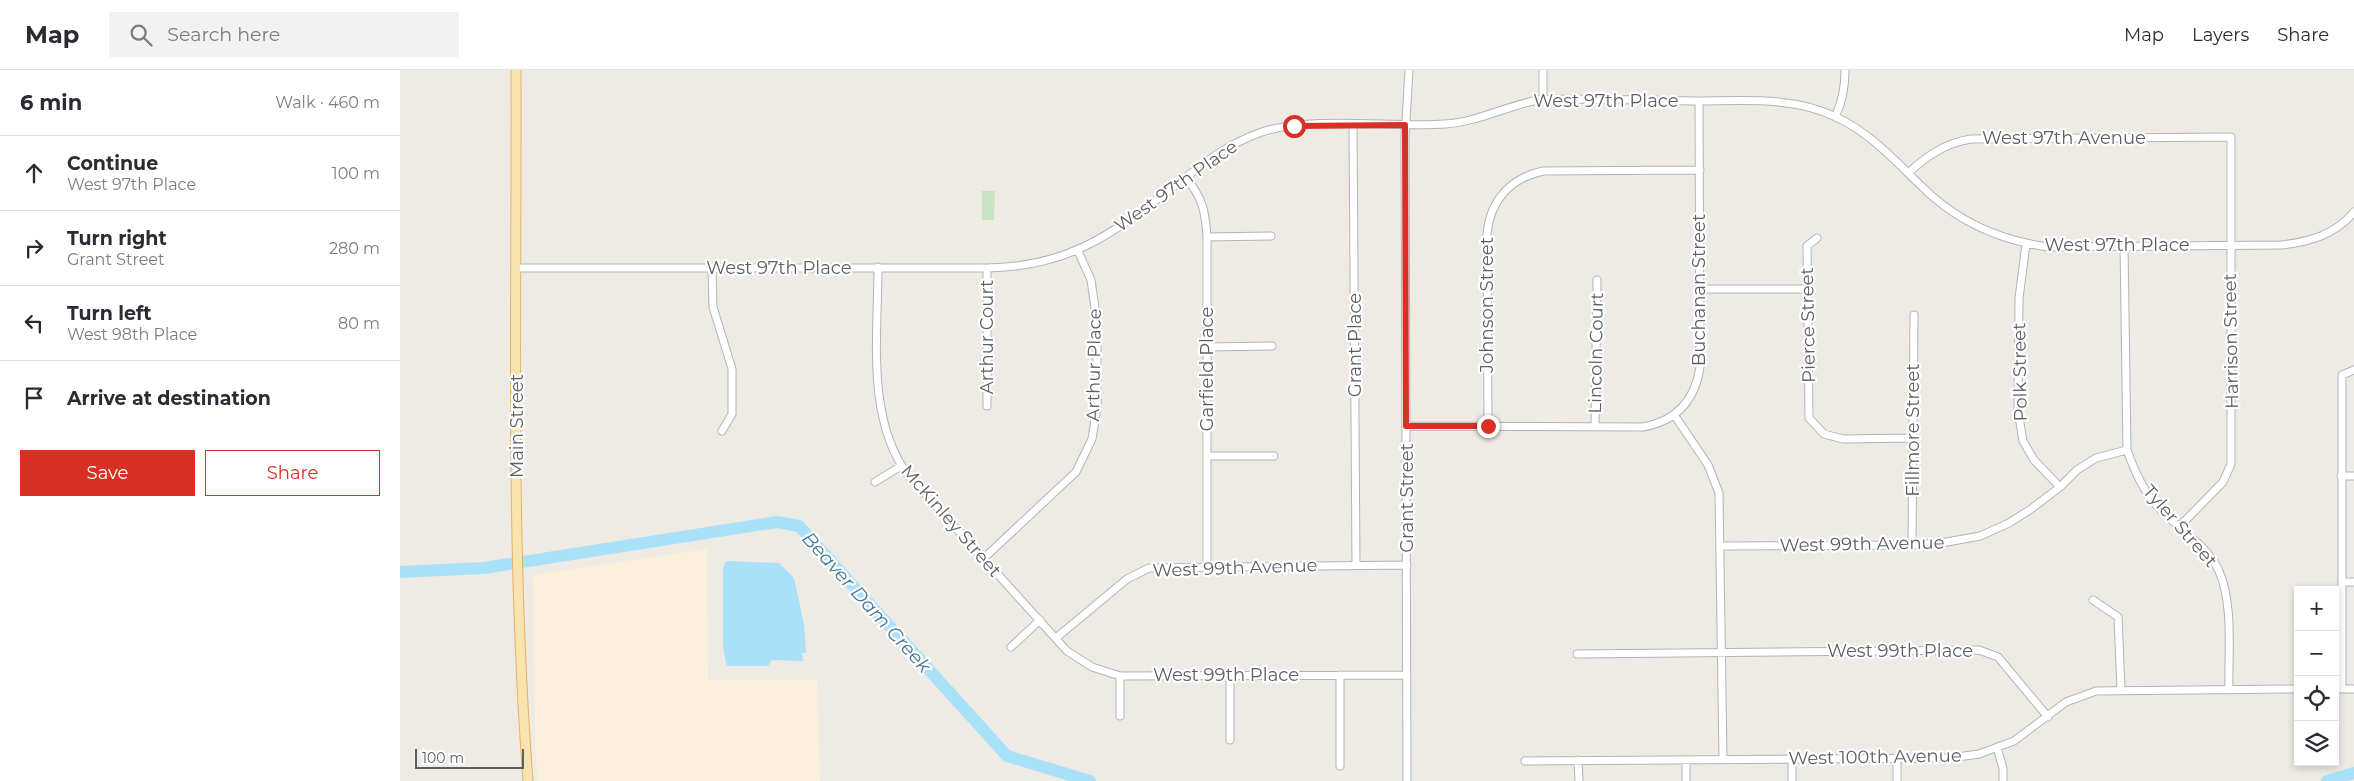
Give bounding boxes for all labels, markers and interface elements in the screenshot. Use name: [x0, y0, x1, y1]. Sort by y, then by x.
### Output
search box: [109, 12, 459, 57]
text: Map: [25, 20, 79, 49]
icon: search: [127, 21, 155, 49]
text: Search here: [167, 23, 280, 46]
text: Map: [2124, 24, 2164, 46]
text: Layers: [2192, 24, 2249, 46]
text: Share: [2277, 24, 2329, 46]
text: 6 min: [20, 90, 82, 115]
street label: West 97th Place: [1533, 90, 1679, 112]
text: Walk · 460 m: [275, 93, 380, 112]
route start: [1283, 115, 1306, 138]
street label: West 97th Avenue: [1982, 127, 2146, 149]
street label: West 97th Place: [1110, 135, 1242, 237]
text: Continue: [67, 152, 158, 175]
icon: ahead: [20, 159, 48, 187]
text: 100 m: [332, 164, 380, 183]
text: West 97th Place: [67, 175, 196, 194]
street label: Buchanan Street: [1688, 214, 1710, 366]
text: Turn right: [67, 227, 167, 250]
icon: right: [20, 234, 48, 262]
street label: West 97th Place: [2044, 234, 2190, 256]
street label: Johnson Street: [1476, 237, 1498, 374]
text: 280 m: [329, 239, 380, 258]
text: Grant Street: [67, 250, 164, 269]
street label: West 97th Place: [706, 257, 852, 279]
street label: Pierce Street: [1796, 267, 1820, 383]
street label: Harrison Street: [2219, 273, 2243, 409]
street label: Arthur Court: [976, 280, 998, 394]
street label: Lincoln Court: [1584, 292, 1608, 414]
street label: Grant Place: [1344, 293, 1366, 397]
text: Turn left: [67, 302, 152, 325]
street label: Garfield Place: [1196, 306, 1218, 431]
street label: Arthur Place: [1082, 308, 1106, 422]
icon: left: [20, 309, 48, 337]
text: 80 m: [338, 314, 380, 333]
street label: Polk Street: [2008, 322, 2032, 422]
text: West 98th Place: [67, 325, 197, 344]
street label: Fillmore Street: [1902, 363, 1924, 497]
street label: Main Street: [506, 374, 528, 478]
icon: arrive: [20, 384, 48, 412]
text: Arrive at destination: [67, 387, 271, 410]
route end: [1477, 415, 1500, 438]
street label: Grant Street: [1396, 443, 1418, 553]
button: Save: [20, 450, 195, 496]
button: Share: [205, 450, 380, 496]
street label: McKinley Street: [896, 460, 1006, 582]
street label: Tyler Street: [2138, 480, 2222, 572]
water label: Beaver Dam Creek: [797, 527, 936, 678]
street label: West 99th Avenue: [1779, 532, 1945, 556]
street label: West 99th Avenue: [1152, 554, 1318, 582]
map controls: [2294, 586, 2339, 766]
button: +: [2294, 586, 2339, 631]
button: −: [2294, 631, 2339, 676]
street label: West 99th Place: [1827, 640, 1973, 662]
street label: West 99th Place: [1153, 664, 1299, 686]
button: locate: [2294, 676, 2339, 721]
button: layers: [2294, 721, 2339, 766]
street label: West 100th Avenue: [1788, 744, 1962, 770]
scale bar: [415, 746, 524, 769]
text: 100 m: [422, 749, 464, 767]

